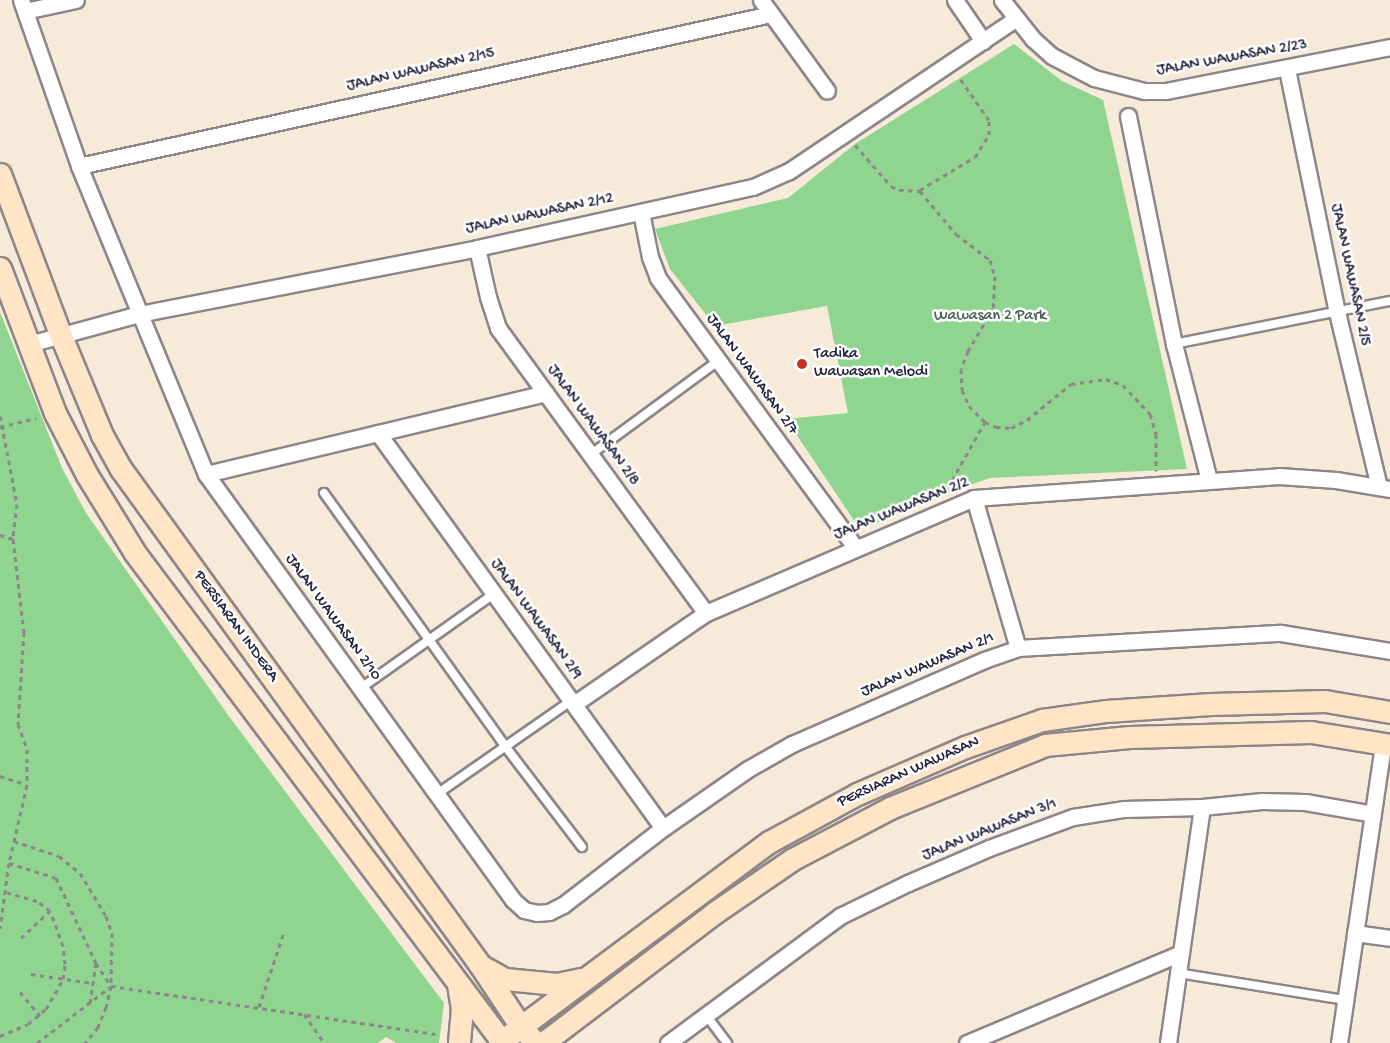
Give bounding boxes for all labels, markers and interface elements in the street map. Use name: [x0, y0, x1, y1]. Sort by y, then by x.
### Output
street label: JALAN WAWASAN 2/23: [1155, 36, 1309, 82]
street label: JALAN WAWASAN 2/15: [345, 45, 497, 97]
street label: JALAN WAWASAN 2/12: [464, 190, 616, 240]
street label: JALAN WAWASAN 2/5: [1325, 202, 1373, 348]
park label: Wawasan 2 Park: [934, 307, 1046, 327]
street label: JALAN WAWASAN 2/7: [701, 311, 801, 439]
place label: Tadika Wawasan Melodi: [814, 345, 928, 383]
marker: Tadika Wawasan Melodi: [795, 357, 809, 371]
street label: JALAN WAWASAN 2/8: [542, 362, 642, 490]
street label: JALAN WAWASAN 2/2: [832, 474, 972, 546]
street label: JALAN WAWASAN 2/10: [280, 551, 384, 685]
street label: JALAN WAWASAN 2/9: [485, 556, 585, 684]
street label: PERSIARAN INDERA: [188, 568, 282, 686]
street label: JALAN WAWASAN 2/1: [859, 629, 997, 703]
street label: PERSIARAN WAWASAN: [835, 733, 983, 813]
street label: JALAN WAWASAN 3/1: [920, 795, 1060, 867]

